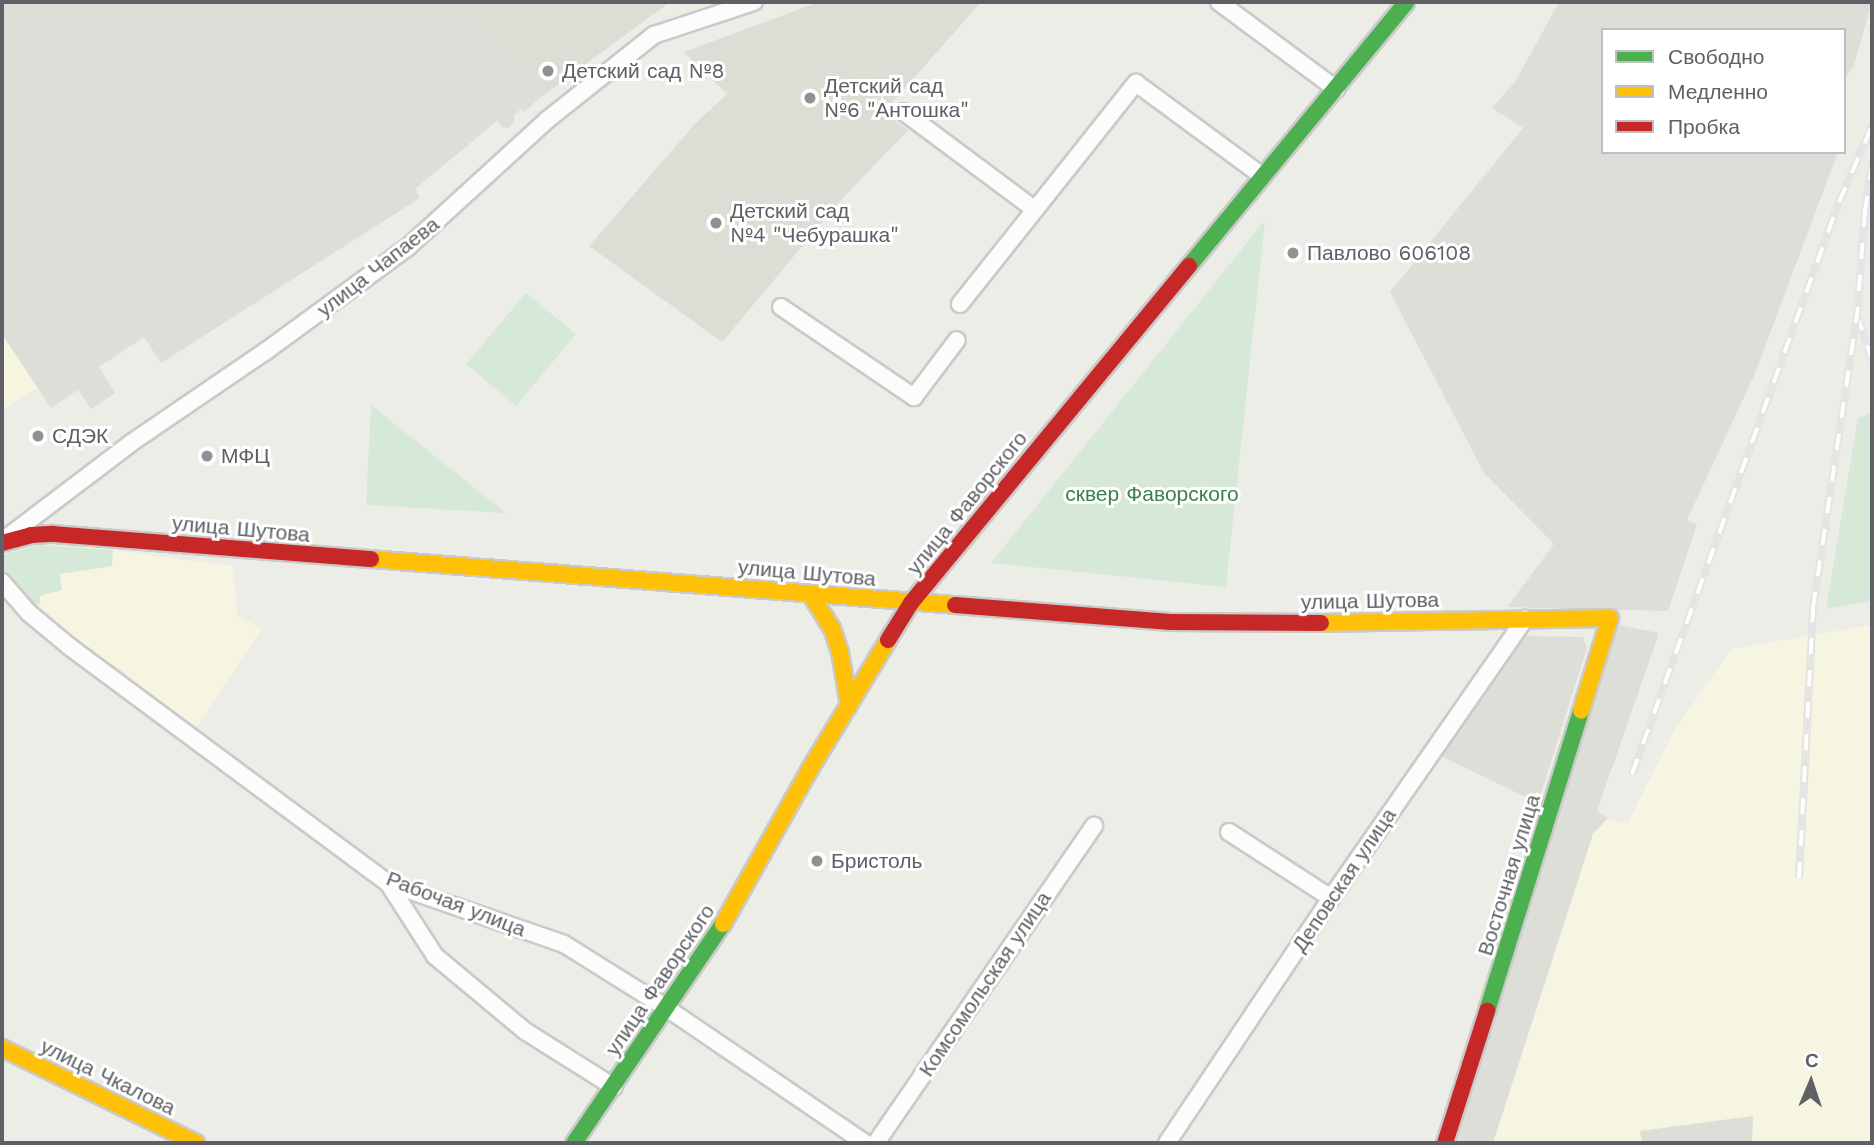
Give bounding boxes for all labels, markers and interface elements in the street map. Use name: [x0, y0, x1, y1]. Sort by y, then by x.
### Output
legend: [1601, 28, 1846, 154]
text: Свободно: [1668, 44, 1765, 69]
place label: Детский сад №8: [562, 58, 724, 84]
marker: Детский сад №8: [540, 63, 556, 79]
place label: Детский сад №6 "Антошка": [824, 73, 969, 123]
text: Медленно: [1668, 79, 1768, 104]
marker: Детский сад №6 "Антошка": [802, 90, 818, 106]
text: Пробка: [1668, 114, 1740, 139]
place label: Детский сад №4 "Чебурашка": [730, 198, 899, 248]
street label: улица Чапаева: [312, 212, 444, 322]
marker: Детский сад №4 "Чебурашка": [708, 215, 724, 231]
place label: Павлово 606108: [1307, 240, 1471, 266]
marker: Павлово 606108: [1285, 245, 1301, 261]
place label: СДЭК: [52, 423, 108, 449]
street label: улица Фаворского: [901, 426, 1033, 580]
marker: СДЭК: [30, 428, 46, 444]
place label: МФЦ: [221, 443, 270, 469]
marker: МФЦ: [199, 448, 215, 464]
park label: сквер Фаворского: [1065, 481, 1239, 507]
street label: улица Шутова: [171, 510, 311, 548]
street label: улица Шутова: [737, 554, 877, 592]
street label: улица Шутова: [1301, 587, 1439, 615]
street label: Восточная улица: [1472, 791, 1546, 959]
street label: Деповская улица: [1287, 803, 1401, 957]
place label: Бристоль: [831, 848, 922, 874]
marker: Бристоль: [809, 853, 825, 869]
street label: Рабочая улица: [383, 866, 529, 942]
street label: Комсомольская улица: [914, 887, 1056, 1081]
street label: улица Фаворского: [600, 899, 720, 1061]
street label: улица Чкалова: [36, 1033, 180, 1121]
north arrow: [1776, 1047, 1846, 1117]
text: С: [1804, 1049, 1819, 1072]

